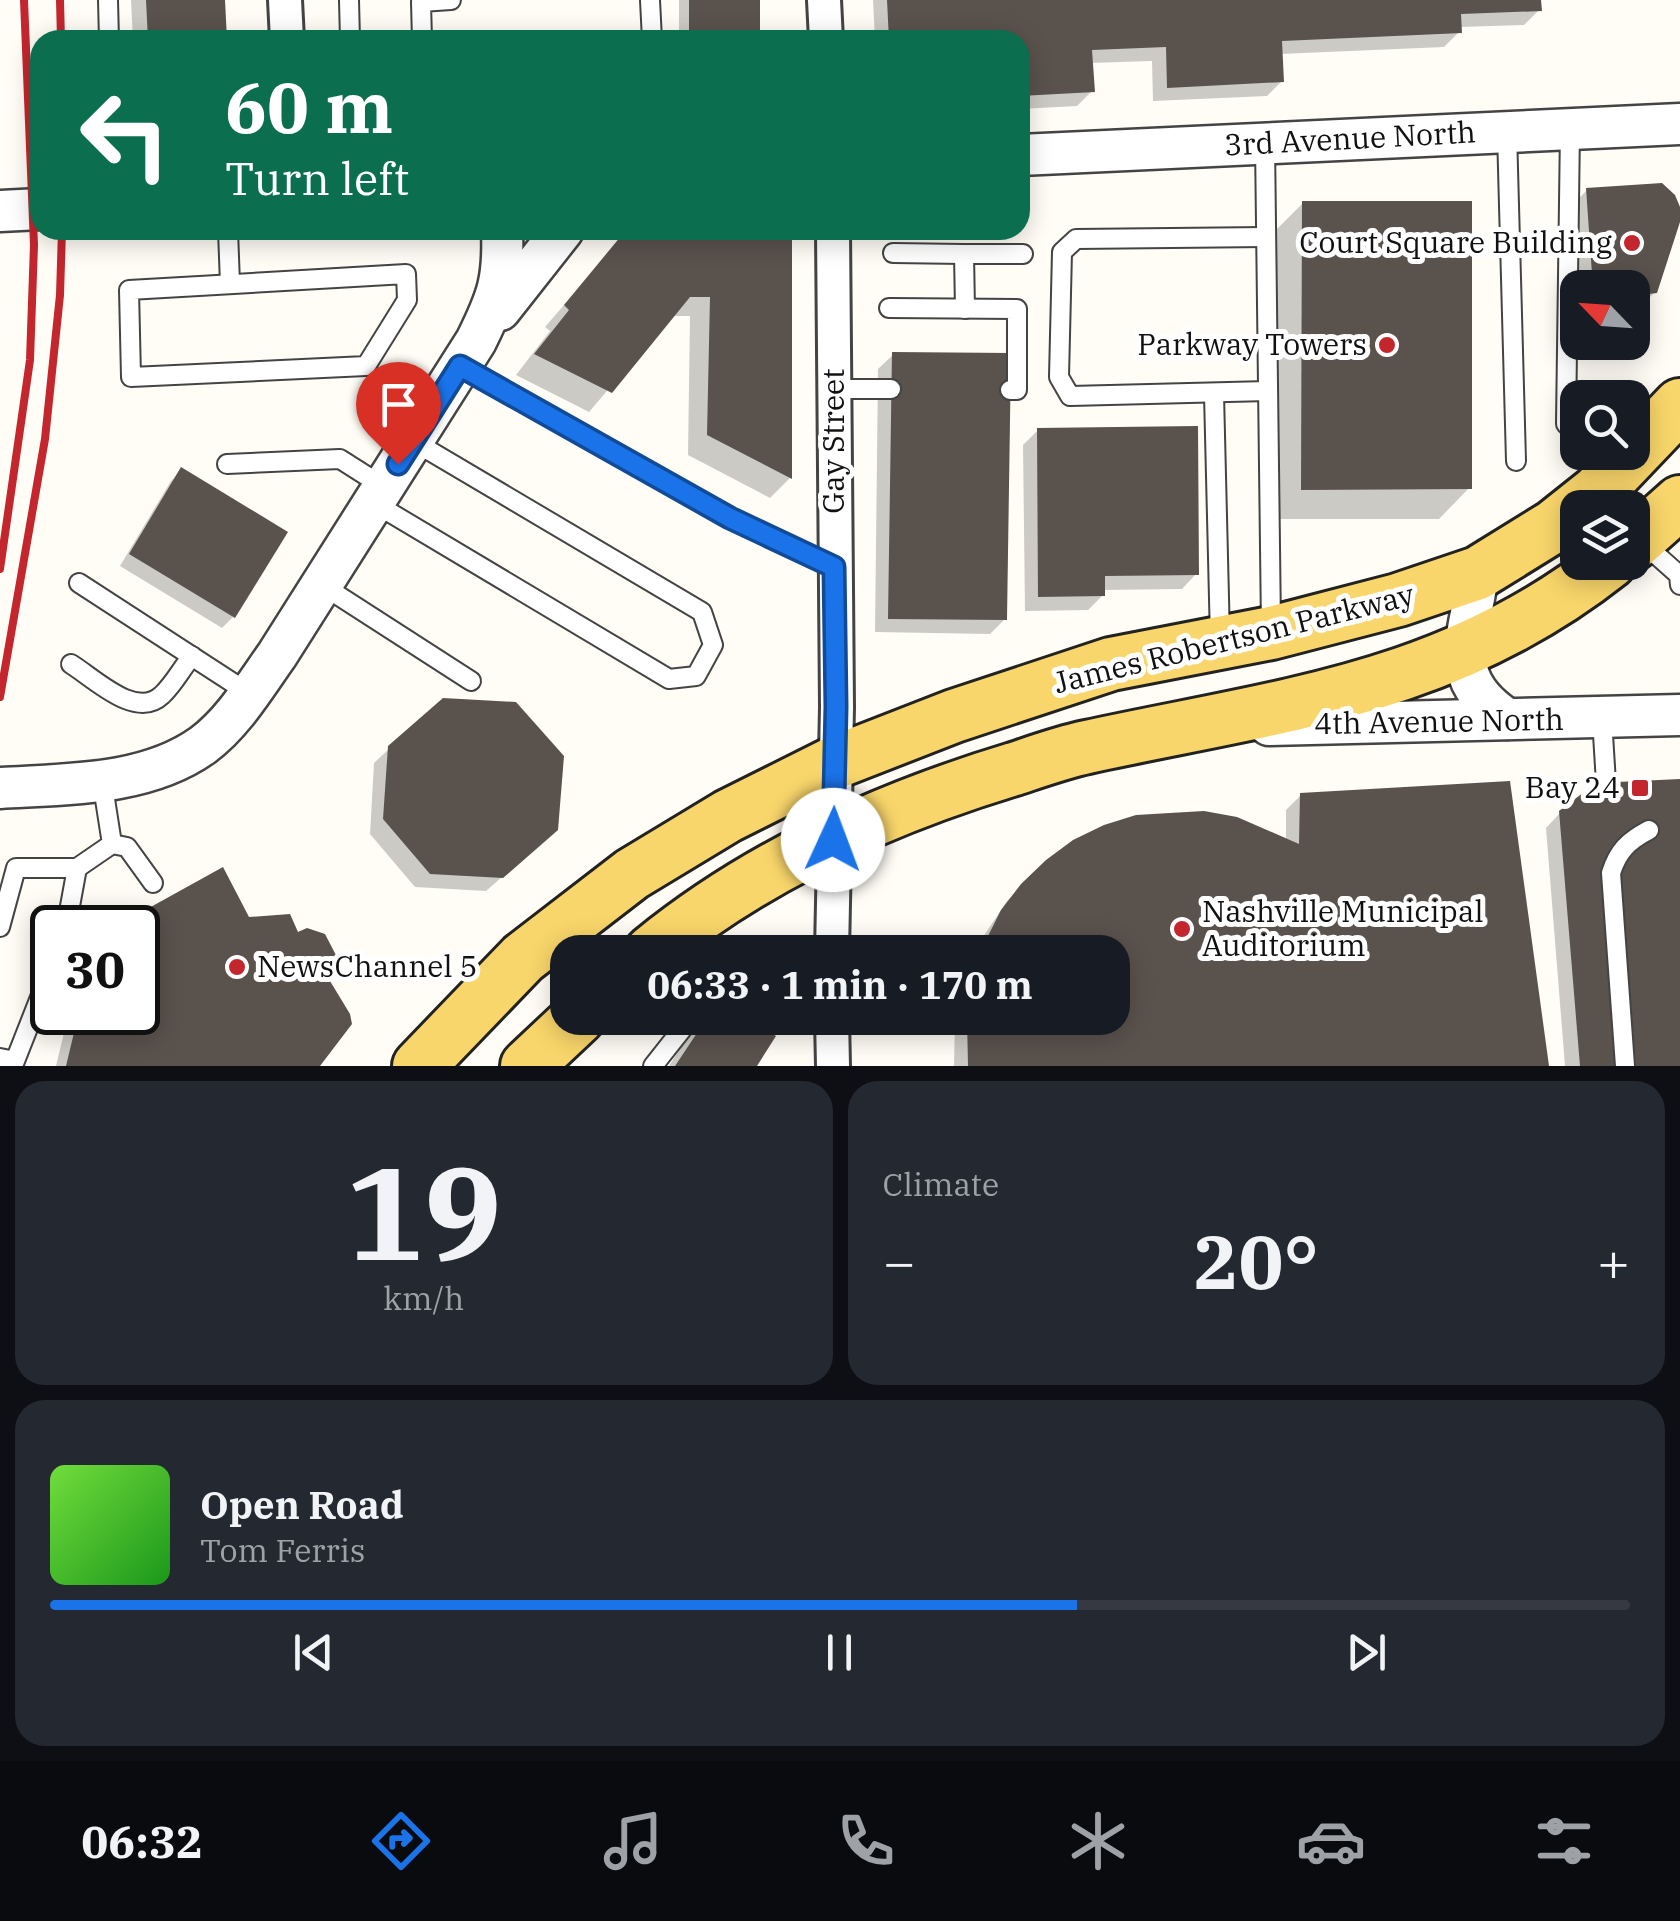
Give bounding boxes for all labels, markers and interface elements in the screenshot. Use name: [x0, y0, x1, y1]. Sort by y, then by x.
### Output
text: 60 m: [225, 61, 393, 152]
icon: left: [60, 70, 190, 200]
street label: 3rd Avenue North: [1223, 111, 1477, 164]
text: Turn left: [225, 149, 409, 207]
place label: Court Square Building: [1299, 222, 1612, 261]
marker: Court Square Building: [1621, 232, 1643, 254]
north arrow: [1560, 270, 1650, 360]
map controls: [1560, 270, 1650, 580]
place label: Parkway Towers: [1137, 324, 1367, 363]
marker: Parkway Towers: [1376, 334, 1398, 356]
pin: [356, 362, 441, 465]
street label: Gay Street: [813, 368, 852, 514]
icon: arrive: [371, 377, 426, 432]
button: search: [1560, 380, 1650, 470]
button: layers: [1560, 490, 1650, 580]
street label: James Robertson Parkway: [1050, 574, 1418, 701]
street label: 4th Avenue North: [1314, 699, 1564, 742]
place label: Bay 24: [1525, 767, 1620, 806]
marker: Bay 24: [1629, 777, 1651, 799]
position arrow: [781, 788, 885, 892]
place label: Nashville Municipal Auditorium: [1202, 891, 1483, 964]
speed limit sign: 30: [30, 905, 160, 1035]
marker: Nashville Municipal Auditorium: [1171, 918, 1193, 940]
place label: NewsChannel 5: [257, 946, 477, 985]
marker: NewsChannel 5: [226, 956, 248, 978]
text: 06:33 · 1 min · 170 m: [647, 960, 1033, 1009]
text: 19: [346, 1127, 502, 1296]
text: Climate: [883, 1163, 999, 1205]
text: 20°: [1194, 1212, 1319, 1310]
text: −: [883, 1226, 916, 1297]
text: +: [1597, 1226, 1630, 1297]
text: km/h: [383, 1277, 464, 1319]
text: Open Road: [200, 1480, 404, 1529]
text: Tom Ferris: [200, 1529, 365, 1571]
icon: previous: [286, 1625, 341, 1680]
icon: pause: [812, 1625, 867, 1680]
icon: next: [1339, 1625, 1394, 1680]
icon: directions: [366, 1806, 436, 1876]
icon: music: [598, 1806, 668, 1876]
icon: phone: [831, 1806, 901, 1876]
icon: climate: [1063, 1806, 1133, 1876]
icon: car: [1296, 1806, 1366, 1876]
icon: filters: [1529, 1806, 1599, 1876]
text: 06:32: [81, 1812, 203, 1870]

